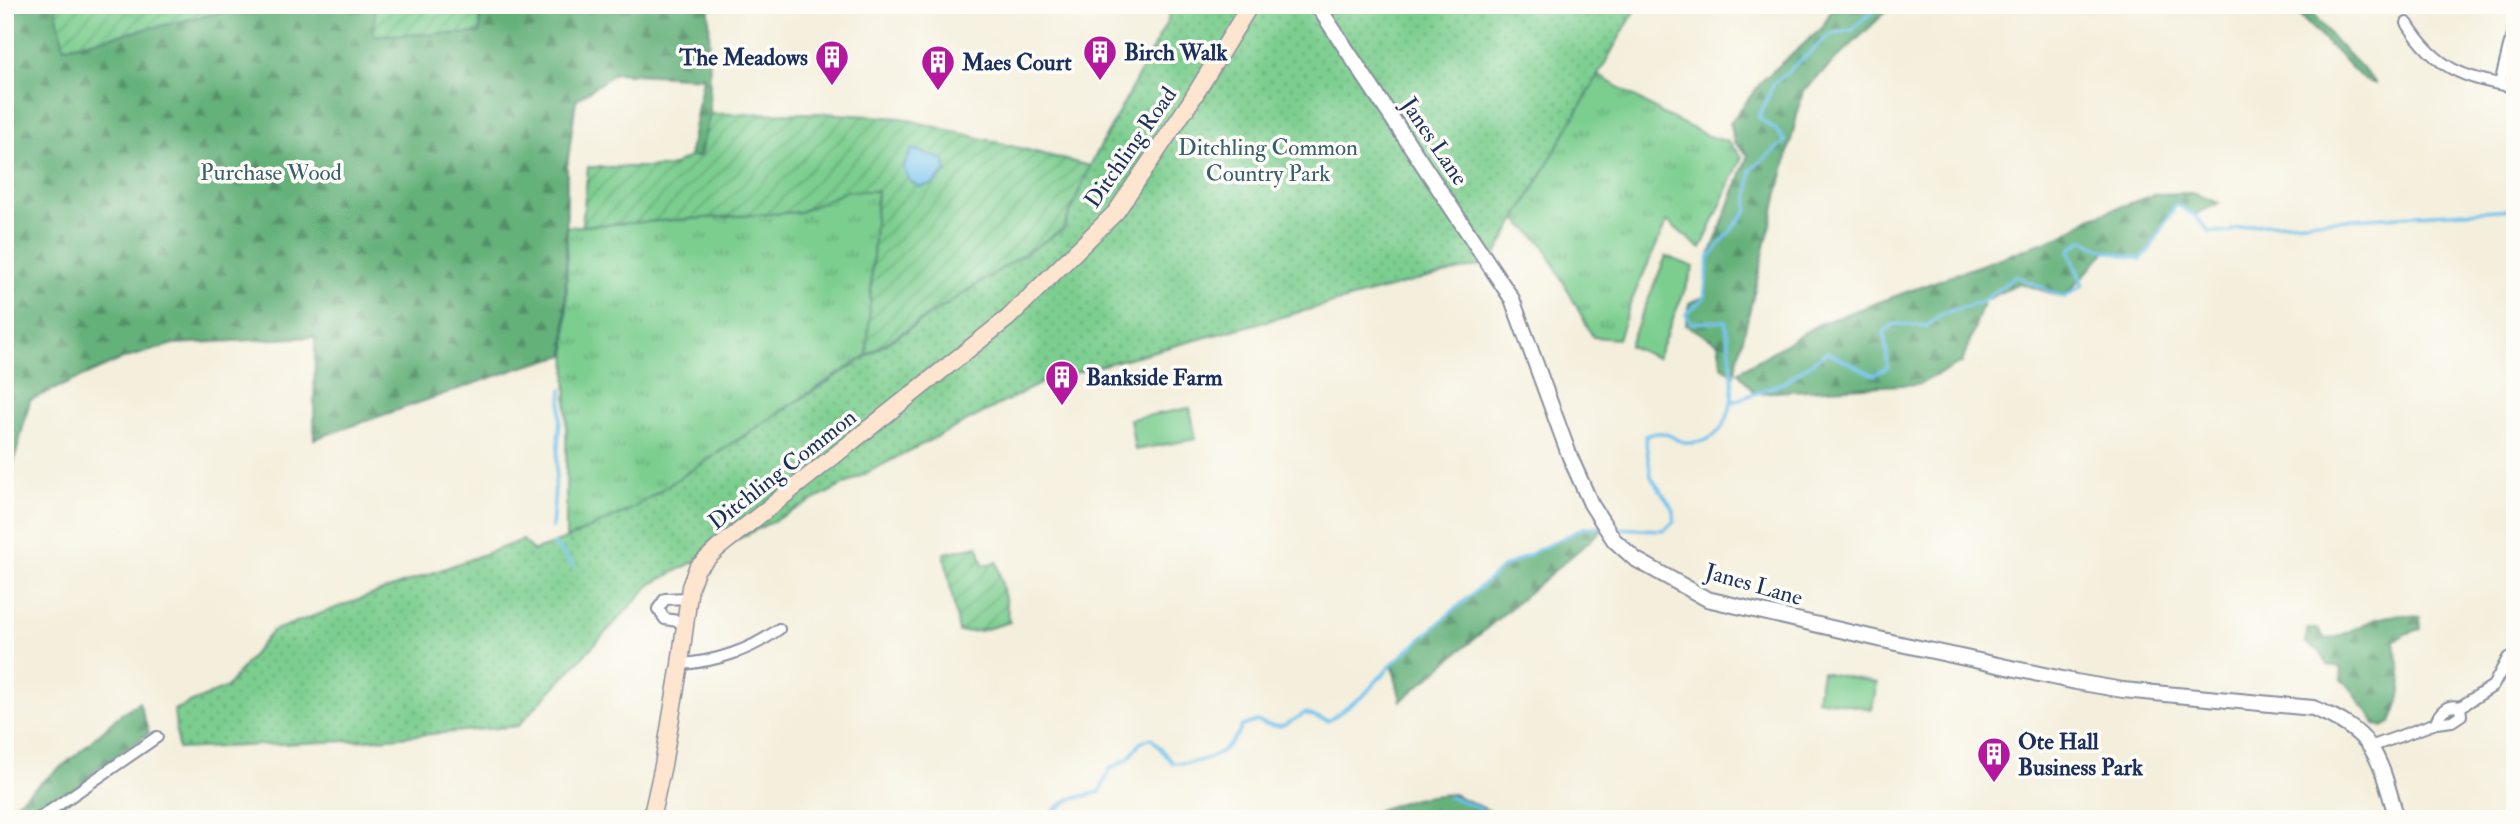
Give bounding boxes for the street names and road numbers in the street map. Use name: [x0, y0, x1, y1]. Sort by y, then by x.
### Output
street label: Ditchling Road: [1078, 81, 1183, 214]
street label: Janes Lane: [1394, 91, 1475, 191]
street label: Ditchling Common: [702, 402, 862, 536]
street label: Janes Lane: [1701, 556, 1806, 612]

